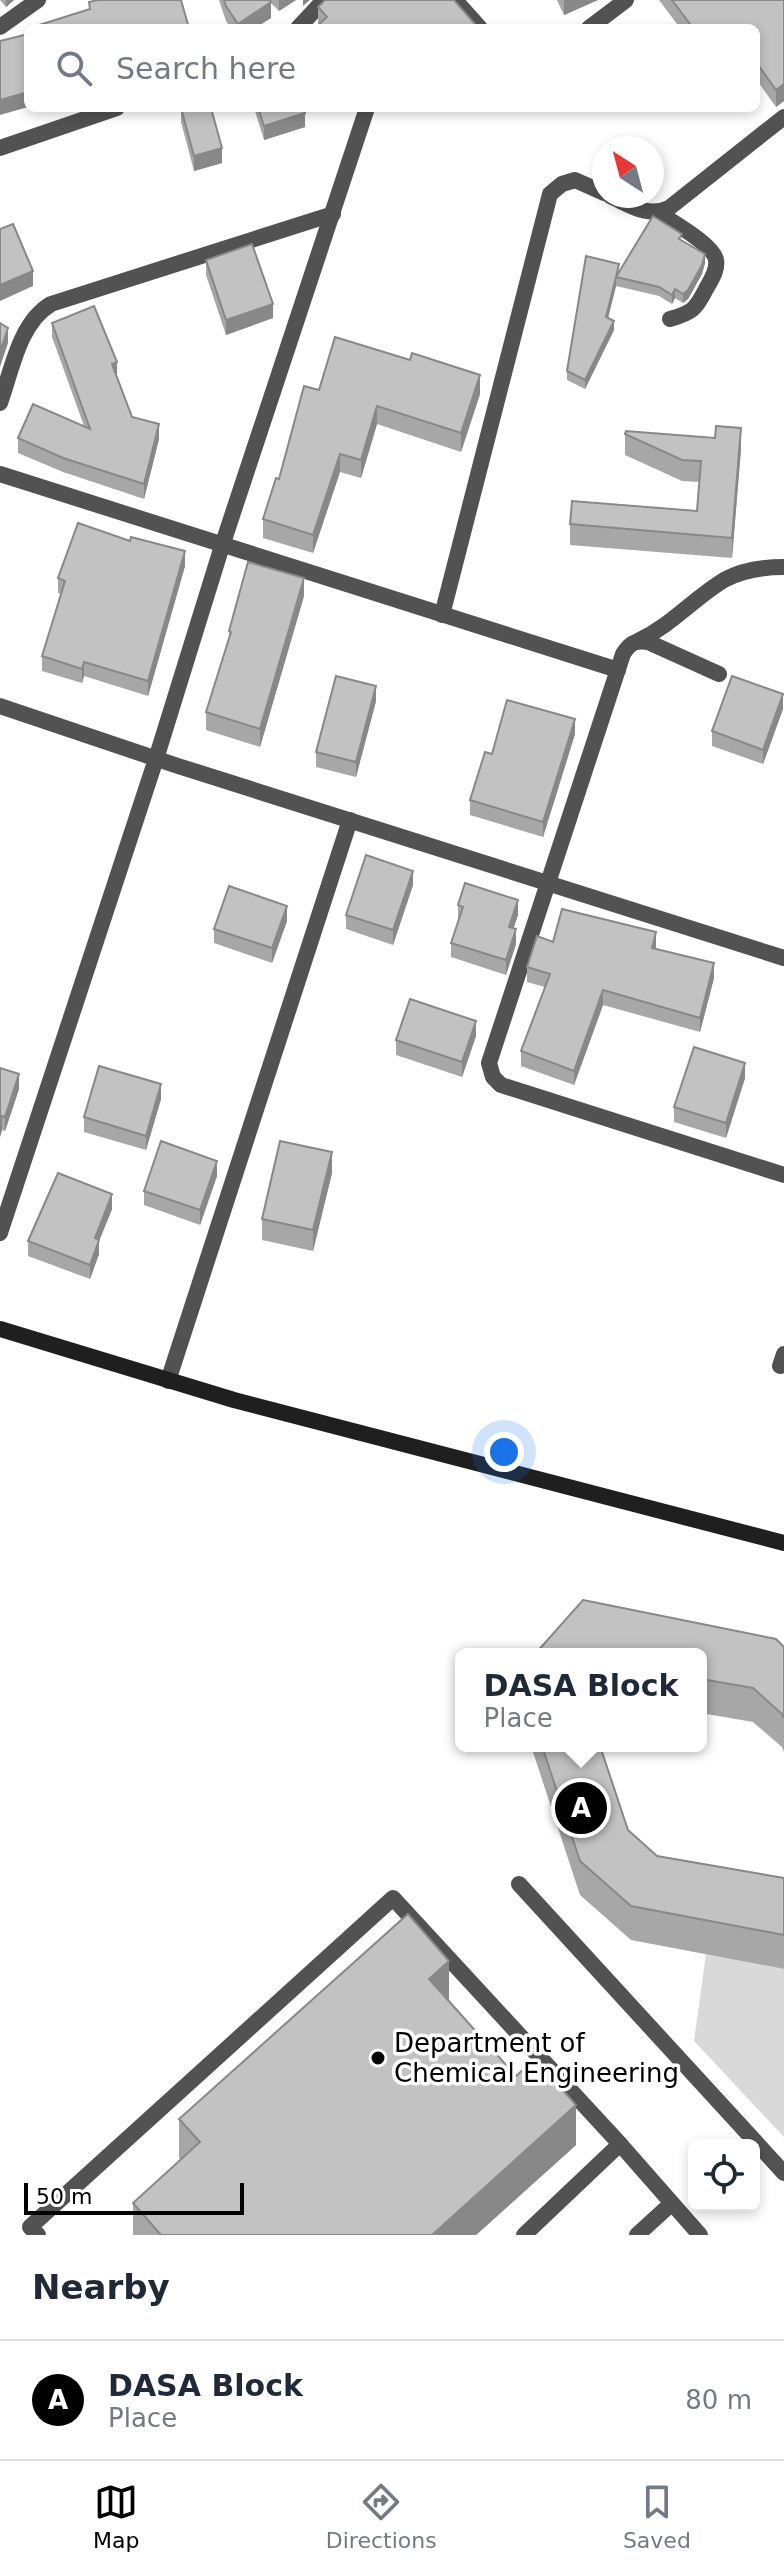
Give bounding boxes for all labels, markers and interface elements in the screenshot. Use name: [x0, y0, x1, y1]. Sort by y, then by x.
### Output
search box: [24, 24, 760, 112]
icon: search: [52, 46, 96, 90]
text: Search here: [116, 51, 296, 86]
north arrow: [592, 136, 664, 208]
your location: [484, 1432, 524, 1472]
popup: [455, 1648, 707, 1752]
text: DASA Block: [484, 1668, 678, 1703]
text: Place: [484, 1703, 553, 1733]
pin: A: [555, 1778, 607, 1838]
place label: Department of Chemical Engineering: [394, 2028, 679, 2088]
marker: Department of Chemical Engineering: [369, 2049, 387, 2067]
map controls: [688, 2139, 760, 2211]
button: locate: [688, 2139, 760, 2211]
scale bar: [24, 2179, 244, 2215]
text: 50 m: [36, 2184, 92, 2209]
text: Nearby: [32, 2267, 170, 2307]
text: DASA Block: [108, 2368, 303, 2403]
text: A: [48, 2385, 68, 2415]
text: 80 m: [685, 2385, 752, 2415]
text: Place: [108, 2403, 177, 2433]
tab: Map: [93, 2480, 140, 2553]
tab: Directions: [326, 2480, 437, 2553]
tab: Saved: [623, 2480, 691, 2553]

